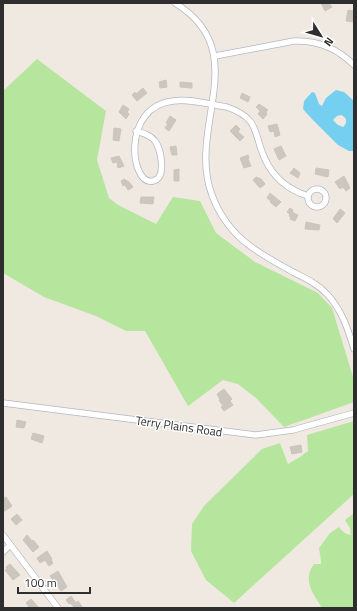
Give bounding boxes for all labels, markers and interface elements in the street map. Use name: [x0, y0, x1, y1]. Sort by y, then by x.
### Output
north arrow: [301, 16, 341, 56]
text: N: [320, 34, 338, 50]
street label: Terry Plains Road: [135, 411, 223, 441]
scale bar: [18, 569, 90, 595]
text: 100 m: [24, 573, 57, 592]

